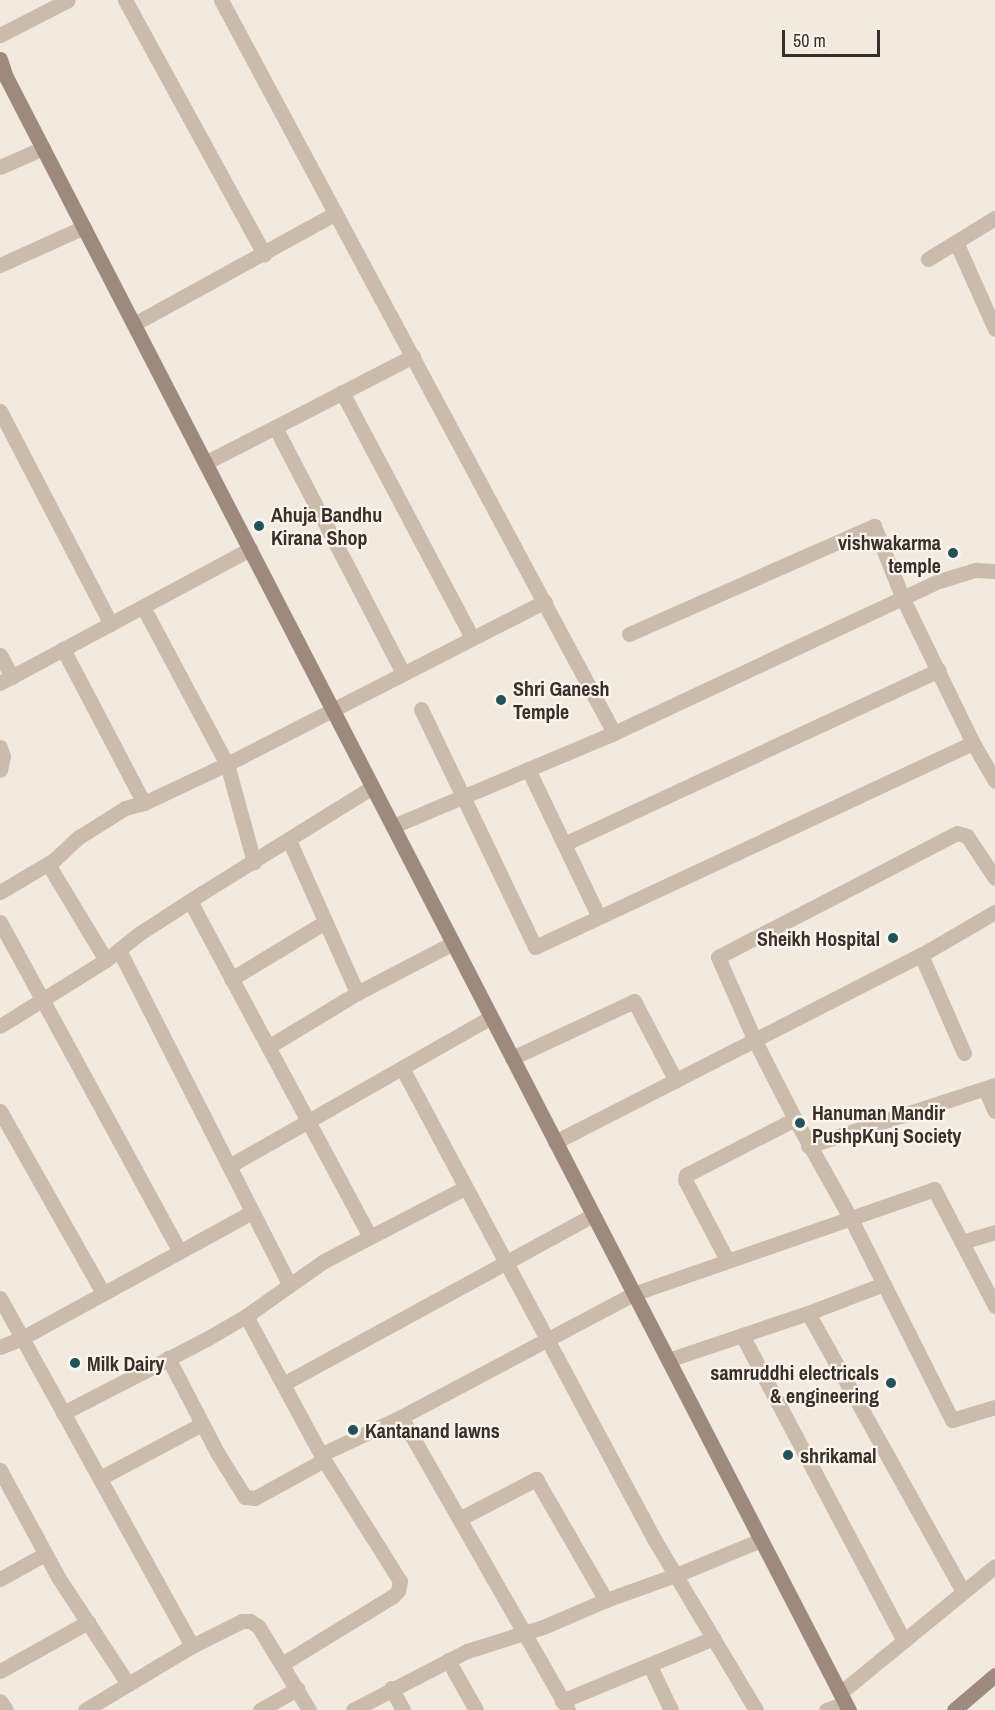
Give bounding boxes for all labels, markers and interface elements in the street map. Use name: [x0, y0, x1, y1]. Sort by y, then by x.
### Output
scale bar: [785, 18, 882, 56]
text: 50 m: [793, 28, 826, 53]
place label: Ahuja Bandhu Kirana Shop: [271, 502, 382, 549]
marker: Ahuja Bandhu Kirana Shop: [252, 519, 266, 533]
place label: vishwakarma temple: [838, 530, 941, 577]
marker: vishwakarma temple: [946, 546, 960, 560]
place label: Shri Ganesh Temple: [513, 676, 610, 723]
marker: Shri Ganesh Temple: [494, 693, 508, 707]
place label: Sheikh Hospital: [757, 926, 880, 950]
marker: Sheikh Hospital: [884, 929, 902, 947]
place label: Hanuman Mandir PushpKunj Society: [812, 1100, 961, 1147]
marker: Hanuman Mandir PushpKunj Society: [793, 1116, 807, 1130]
place label: Milk Dairy: [87, 1351, 164, 1375]
marker: Milk Dairy: [68, 1356, 82, 1370]
place label: samruddhi electricals & engineering: [710, 1360, 879, 1407]
marker: samruddhi electricals & engineering: [884, 1376, 898, 1390]
place label: Kantanand lawns: [365, 1418, 500, 1442]
marker: Kantanand lawns: [346, 1423, 360, 1437]
place label: shrikamal: [800, 1443, 877, 1467]
marker: shrikamal: [781, 1448, 795, 1462]

